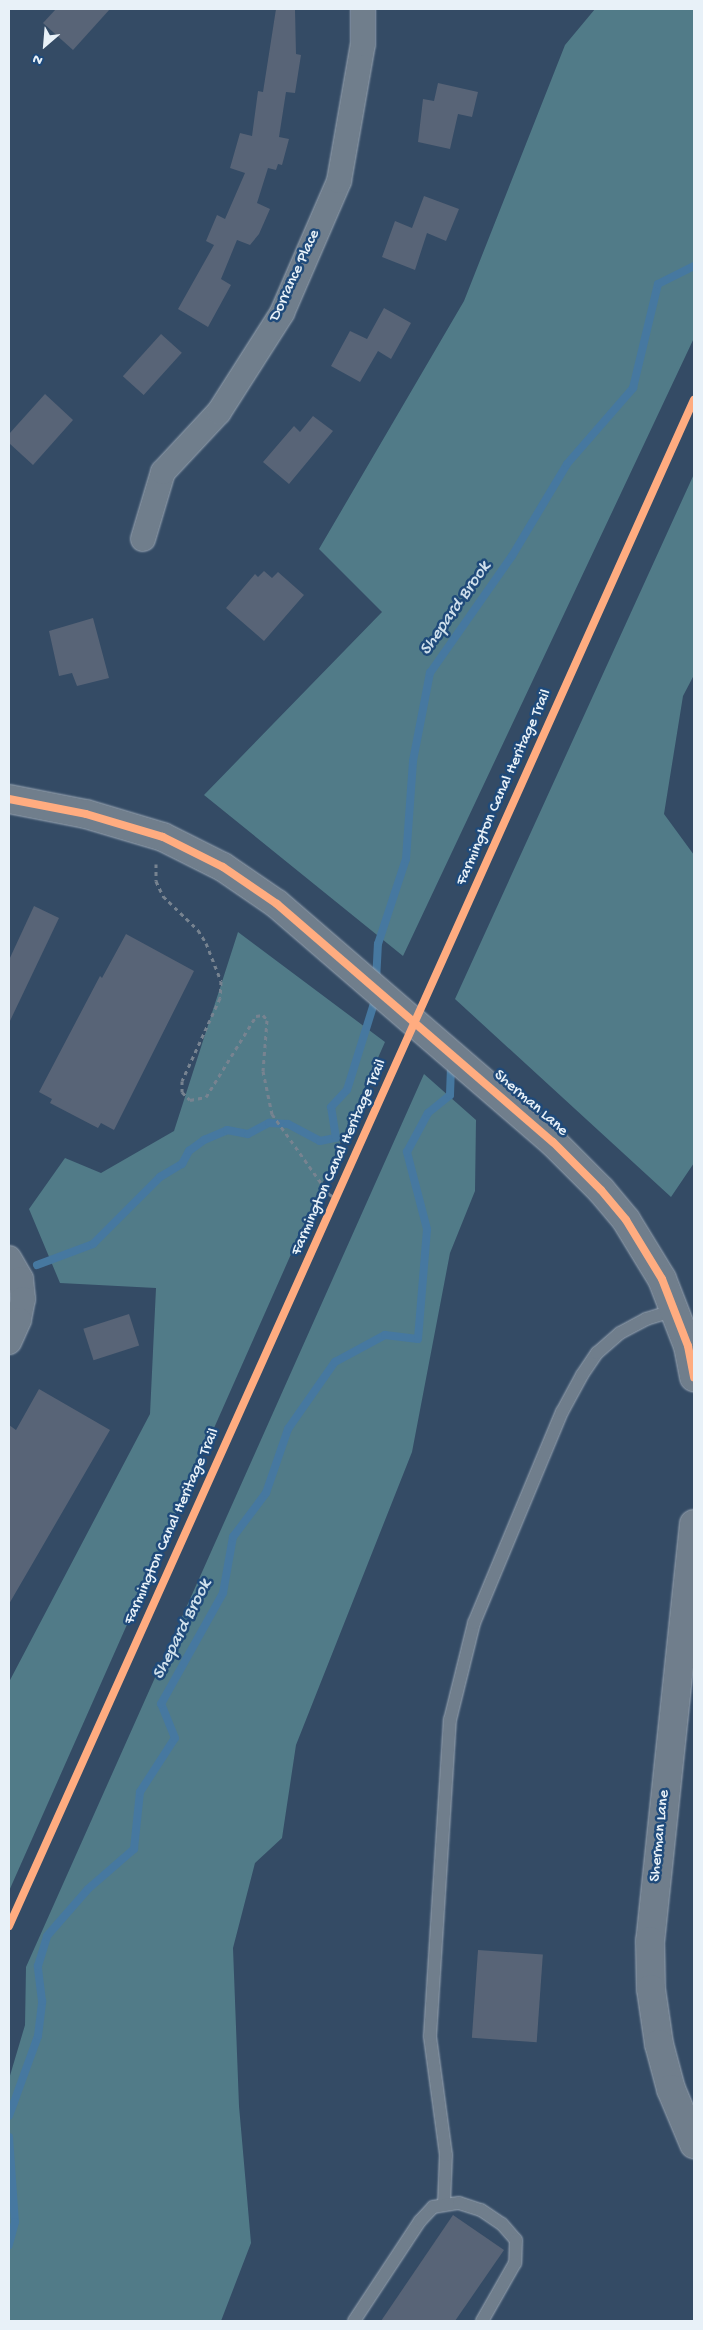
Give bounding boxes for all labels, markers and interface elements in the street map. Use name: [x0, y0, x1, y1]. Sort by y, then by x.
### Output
north arrow: [20, 20, 70, 70]
text: N: [30, 49, 46, 68]
street label: Dorrance Place: [266, 227, 326, 325]
water label: Shepard Brook: [416, 558, 496, 660]
street label: Farmington Canal Heritage Trail: [453, 687, 557, 889]
street label: Farmington Canal Heritage Trail: [288, 1057, 392, 1259]
street label: Sherman Lane: [489, 1067, 571, 1141]
street label: Farmington Canal Heritage Trail: [121, 1426, 225, 1628]
water label: Shepard Brook: [148, 1576, 218, 1684]
street label: Sherman Lane: [647, 1789, 675, 1883]

